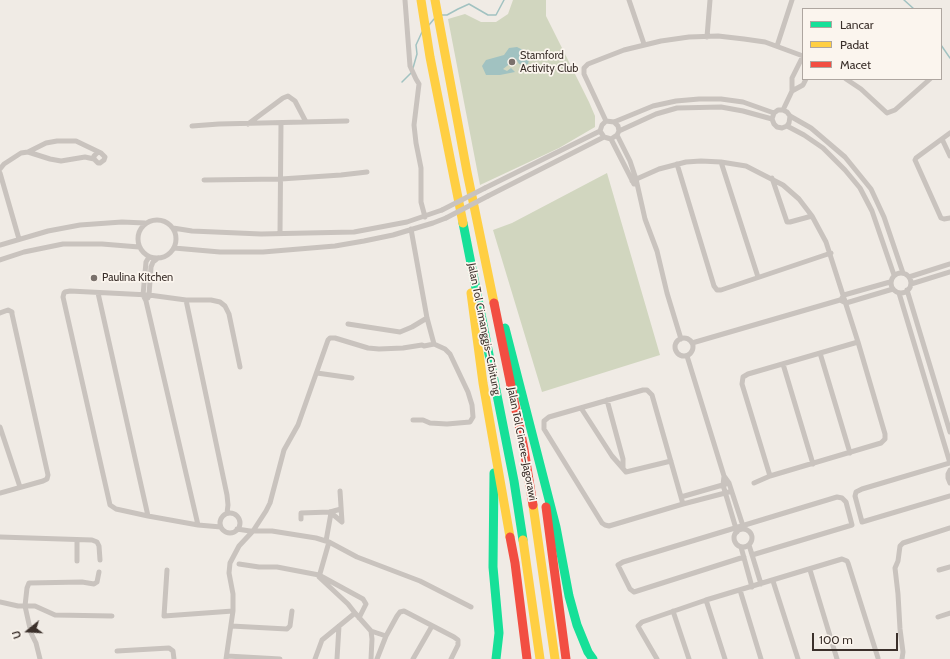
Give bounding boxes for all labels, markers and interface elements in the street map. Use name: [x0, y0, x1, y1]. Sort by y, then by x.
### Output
legend: [802, 8, 942, 80]
text: Lancar: [840, 17, 873, 32]
text: Padat: [840, 37, 869, 52]
place label: Stamford Activity Club: [520, 49, 578, 75]
marker: Stamford Activity Club: [507, 57, 517, 67]
text: Macet: [840, 57, 871, 72]
street label: Jalan Tol Cimanggis–Cibitung: [465, 262, 503, 396]
place label: Paulina Kitchen: [102, 271, 173, 285]
marker: Paulina Kitchen: [89, 273, 99, 283]
street label: Jalan Tol Cinere–Jagorawi: [505, 386, 539, 502]
north arrow: [8, 611, 48, 651]
scale bar: [814, 625, 900, 651]
text: U: [9, 629, 24, 641]
text: 100 m: [819, 632, 853, 647]

